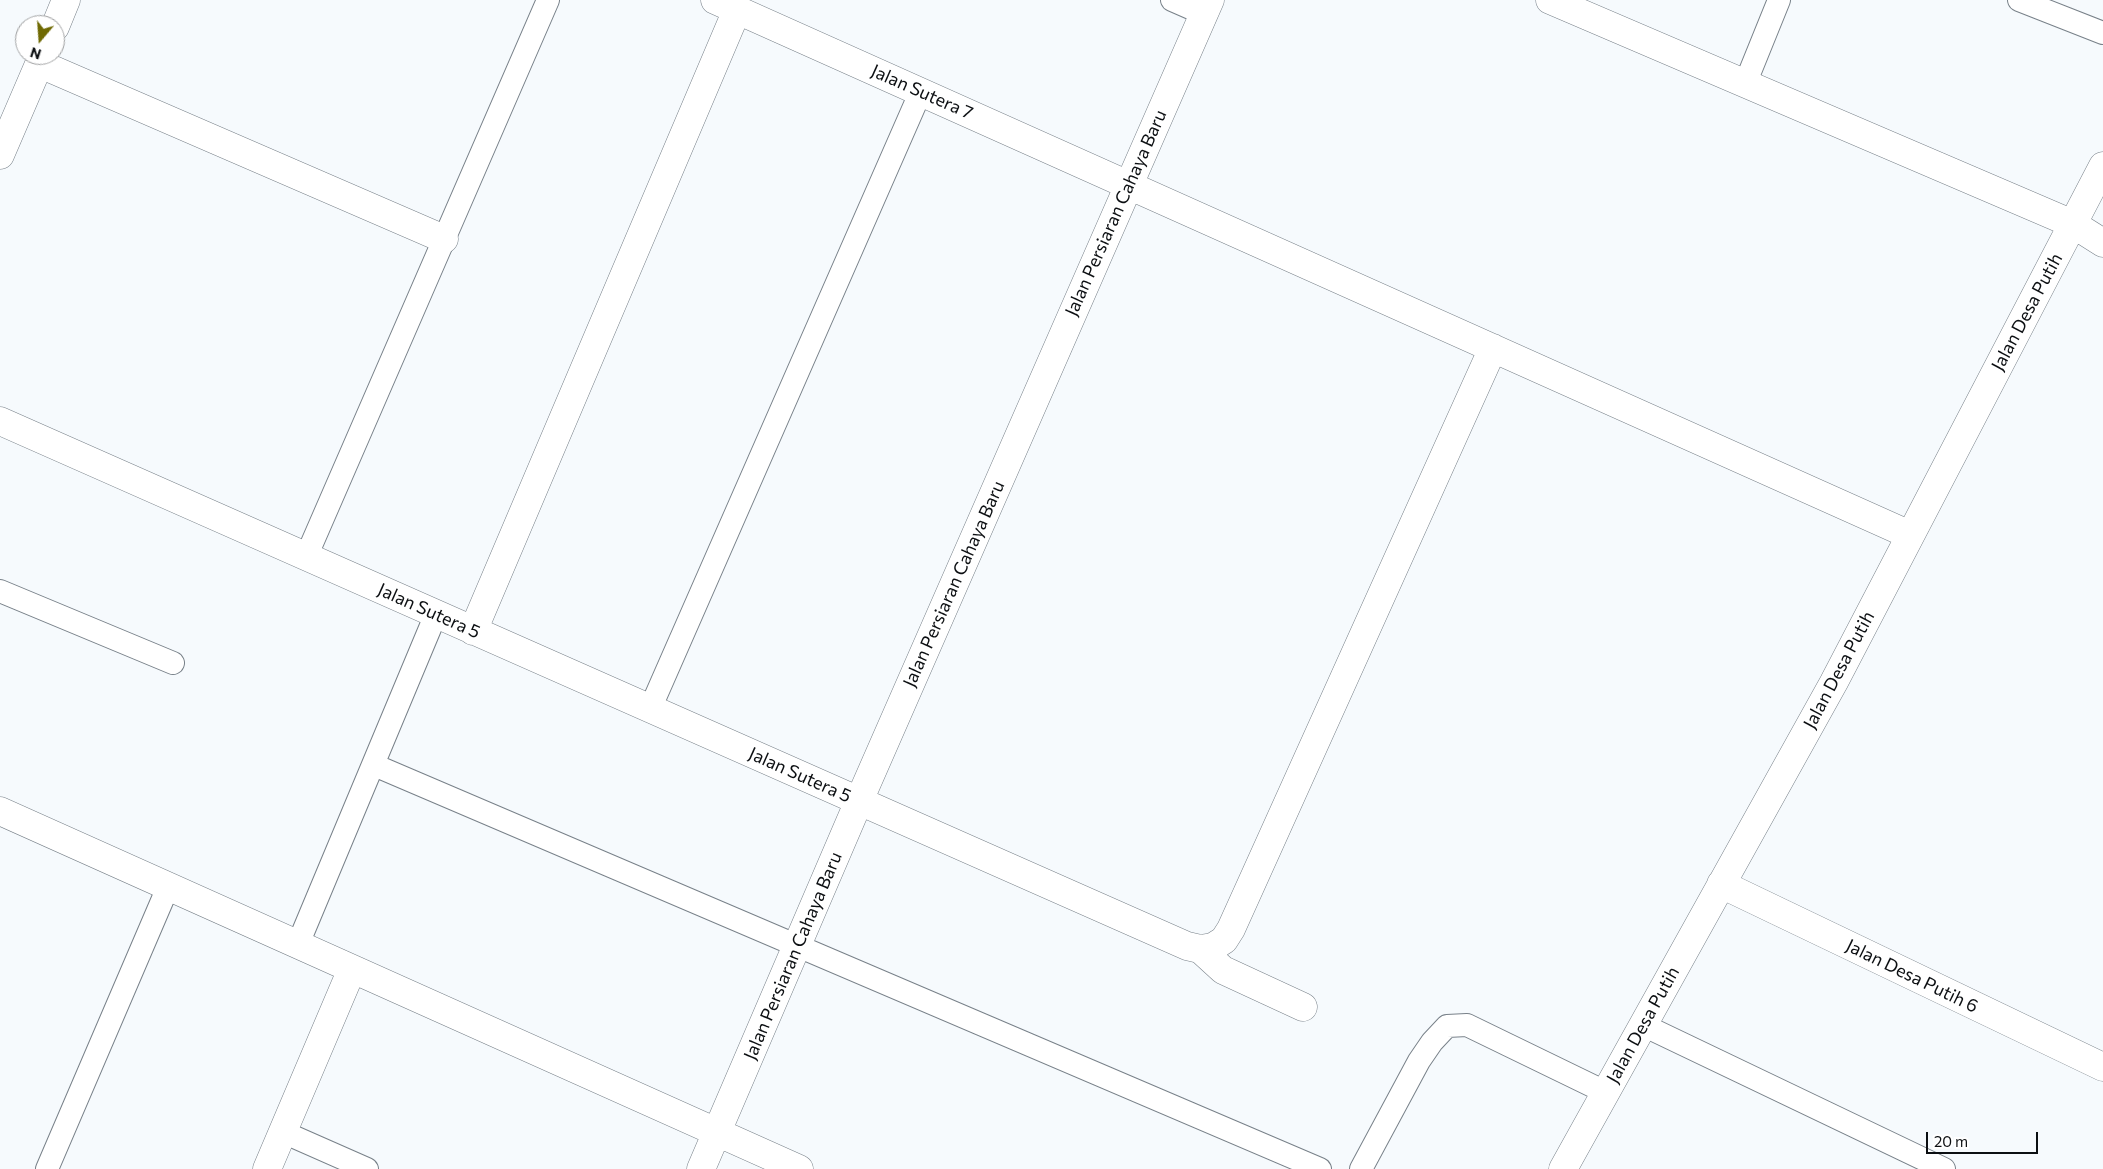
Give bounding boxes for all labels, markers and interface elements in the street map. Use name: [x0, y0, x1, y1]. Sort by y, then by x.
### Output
north arrow: [15, 15, 65, 65]
text: N: [28, 44, 43, 63]
street label: Jalan Sutera 7: [868, 60, 976, 124]
street label: Jalan Persiaran Cahaya Baru: [1061, 106, 1171, 320]
street label: Jalan Desa Putih: [1987, 250, 2067, 374]
street label: Jalan Persiaran Cahaya Baru: [899, 477, 1009, 691]
street label: Jalan Sutera 5: [374, 579, 484, 643]
street label: Jalan Desa Putih: [1799, 608, 1879, 732]
street label: Jalan Sutera 5: [745, 743, 855, 807]
street label: Jalan Persiaran Cahaya Baru: [739, 849, 847, 1063]
street label: Jalan Desa Putih 6: [1842, 935, 1982, 1017]
street label: Jalan Desa Putih: [1602, 963, 1684, 1087]
scale bar: [1928, 1122, 2040, 1154]
text: 20 m: [1934, 1132, 1968, 1150]

